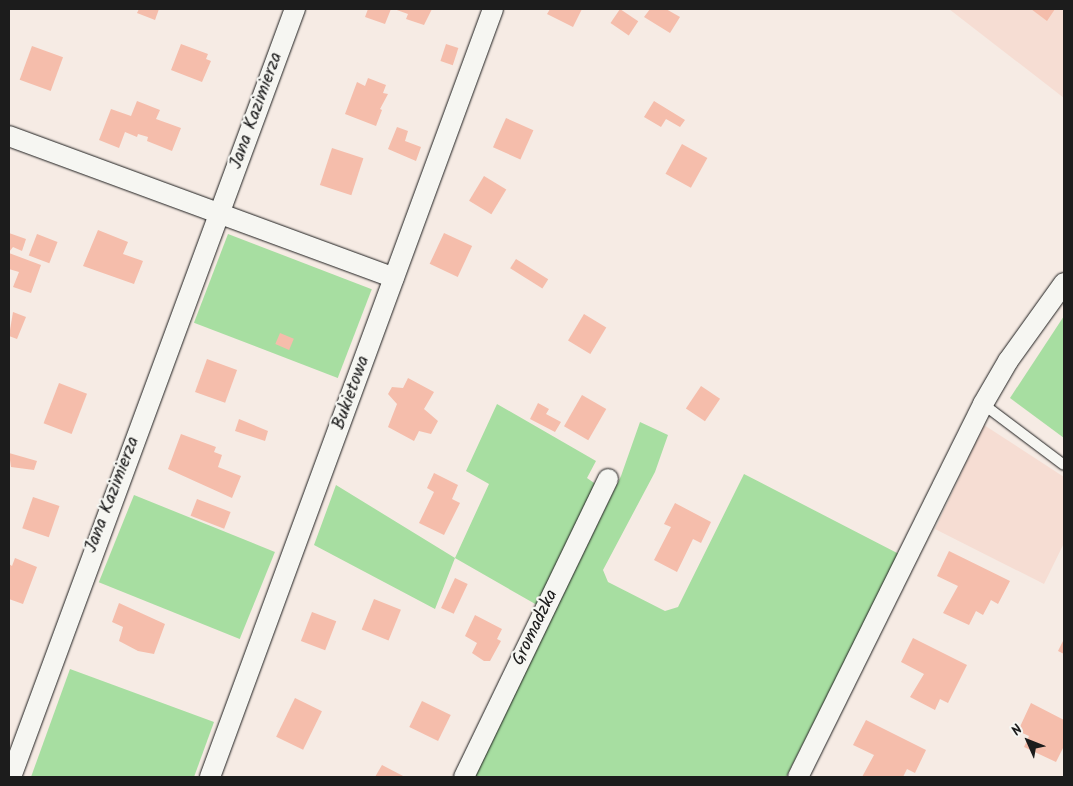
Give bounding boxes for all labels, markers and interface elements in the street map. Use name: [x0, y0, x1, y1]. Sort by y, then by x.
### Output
street label: Jana Kazimierza: [226, 50, 288, 172]
street label: Bukietowa: [329, 353, 375, 433]
street label: Jana Kazimierza: [81, 434, 145, 556]
street label: Gromadzka: [508, 587, 564, 669]
north arrow: [1003, 716, 1053, 766]
text: N: [1006, 720, 1028, 741]

